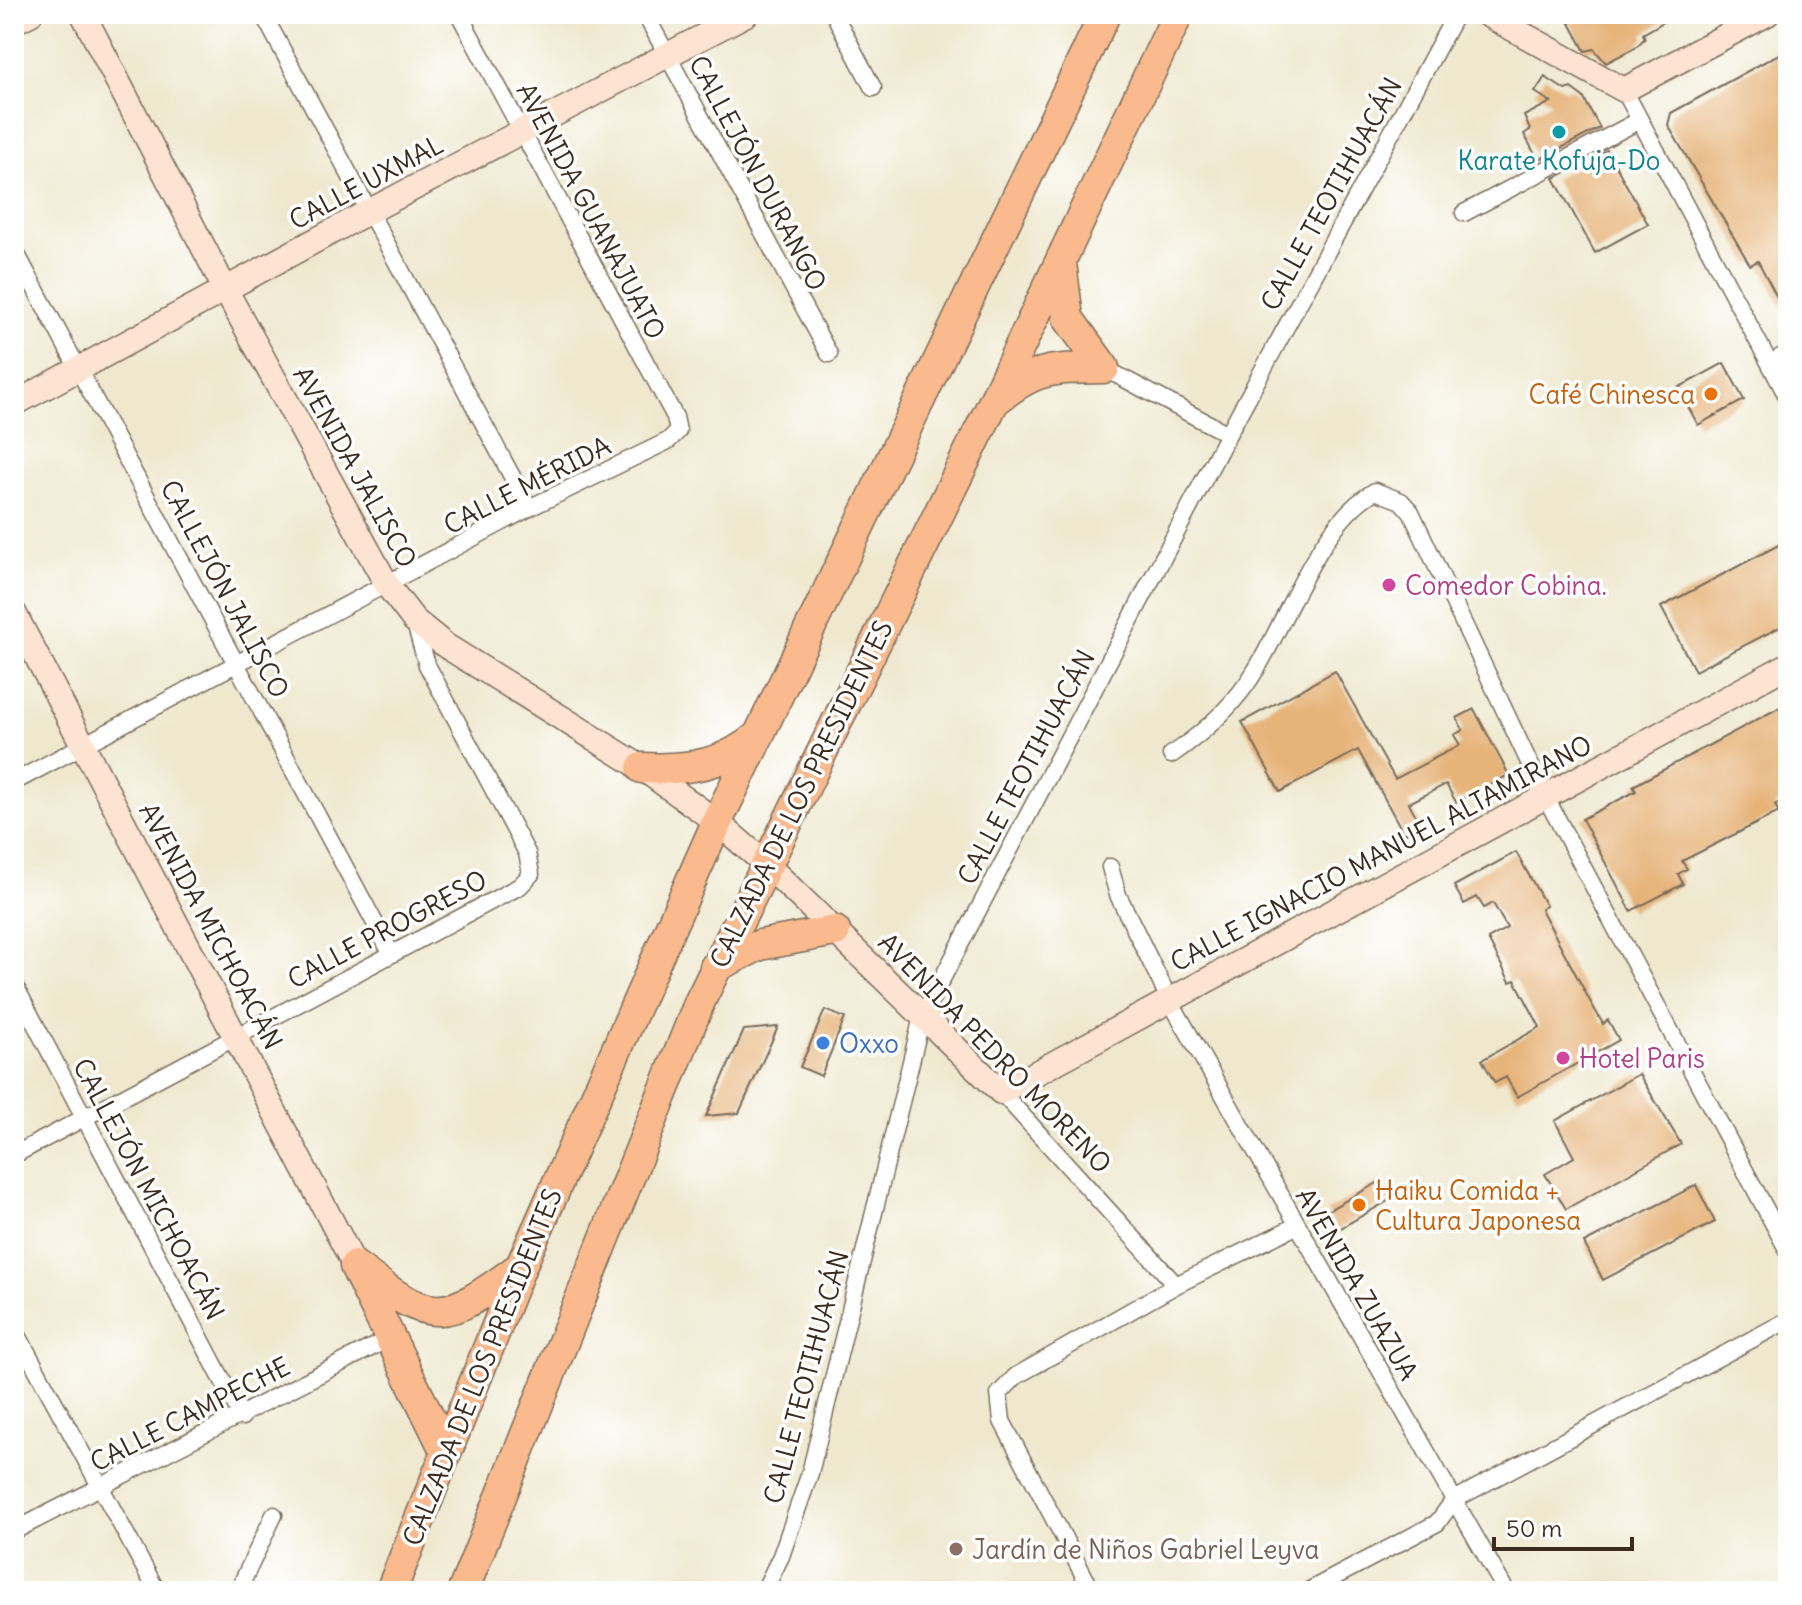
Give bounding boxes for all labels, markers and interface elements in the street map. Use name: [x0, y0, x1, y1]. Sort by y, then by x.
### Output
street label: CALLEJÓN DURANGO: [682, 49, 835, 296]
street label: CALLE TEOTIHUACÁN: [1252, 71, 1409, 316]
street label: AVENIDA GUANAJUATO: [509, 77, 673, 345]
marker: Karate Kofuja-Do: [1550, 123, 1568, 141]
street label: CALLE UXMAL: [283, 128, 449, 236]
place label: Karate Kofuja-Do: [1458, 144, 1660, 177]
street label: AVENIDA JALISCO: [286, 361, 424, 573]
place label: Café Chinesca: [1528, 378, 1695, 411]
marker: Café Chinesca: [1702, 385, 1720, 403]
street label: CALLE MÉRIDA: [438, 428, 616, 541]
street label: CALLEJÓN JALISCO: [154, 474, 297, 704]
place label: Comedor Cobina.: [1405, 569, 1607, 602]
marker: Comedor Cobina.: [1380, 576, 1398, 594]
street label: CALZADA DE LOS PRESIDENTES: [702, 615, 900, 973]
street label: CALLE TEOTIHUACÁN: [949, 643, 1102, 890]
street label: CALLE IGNACIO MANUEL ALTAMIRANO: [1165, 727, 1597, 979]
street label: AVENIDA MICHOACÁN: [132, 797, 291, 1055]
street label: CALLE PROGRESO: [282, 863, 492, 995]
street label: AVENIDA PEDRO MORENO: [872, 926, 1118, 1180]
place label: Oxxo: [839, 1027, 899, 1060]
marker: Oxxo: [814, 1034, 832, 1052]
place label: Hotel Paris: [1579, 1042, 1705, 1075]
marker: Hotel Paris: [1554, 1049, 1572, 1067]
street label: CALLEJÓN MICHOACÁN: [66, 1052, 233, 1325]
place label: Haiku Comida + Cultura Japonesa: [1375, 1174, 1581, 1237]
street label: AVENIDA ZUAZUA: [1289, 1182, 1425, 1386]
street label: CALZADA DE LOS PRESIDENTES: [395, 1184, 569, 1550]
marker: Haiku Comida + Cultura Japonesa: [1350, 1196, 1368, 1214]
street label: CALLE TEOTIHUACÁN: [755, 1246, 856, 1507]
street label: CALLE CAMPECHE: [85, 1349, 295, 1479]
scale bar: [1494, 1501, 1632, 1551]
text: 50 m: [1506, 1513, 1562, 1543]
place label: Jardín de Niños Gabriel Leyva: [972, 1533, 1319, 1566]
marker: Jardín de Niños Gabriel Leyva: [947, 1540, 965, 1558]

